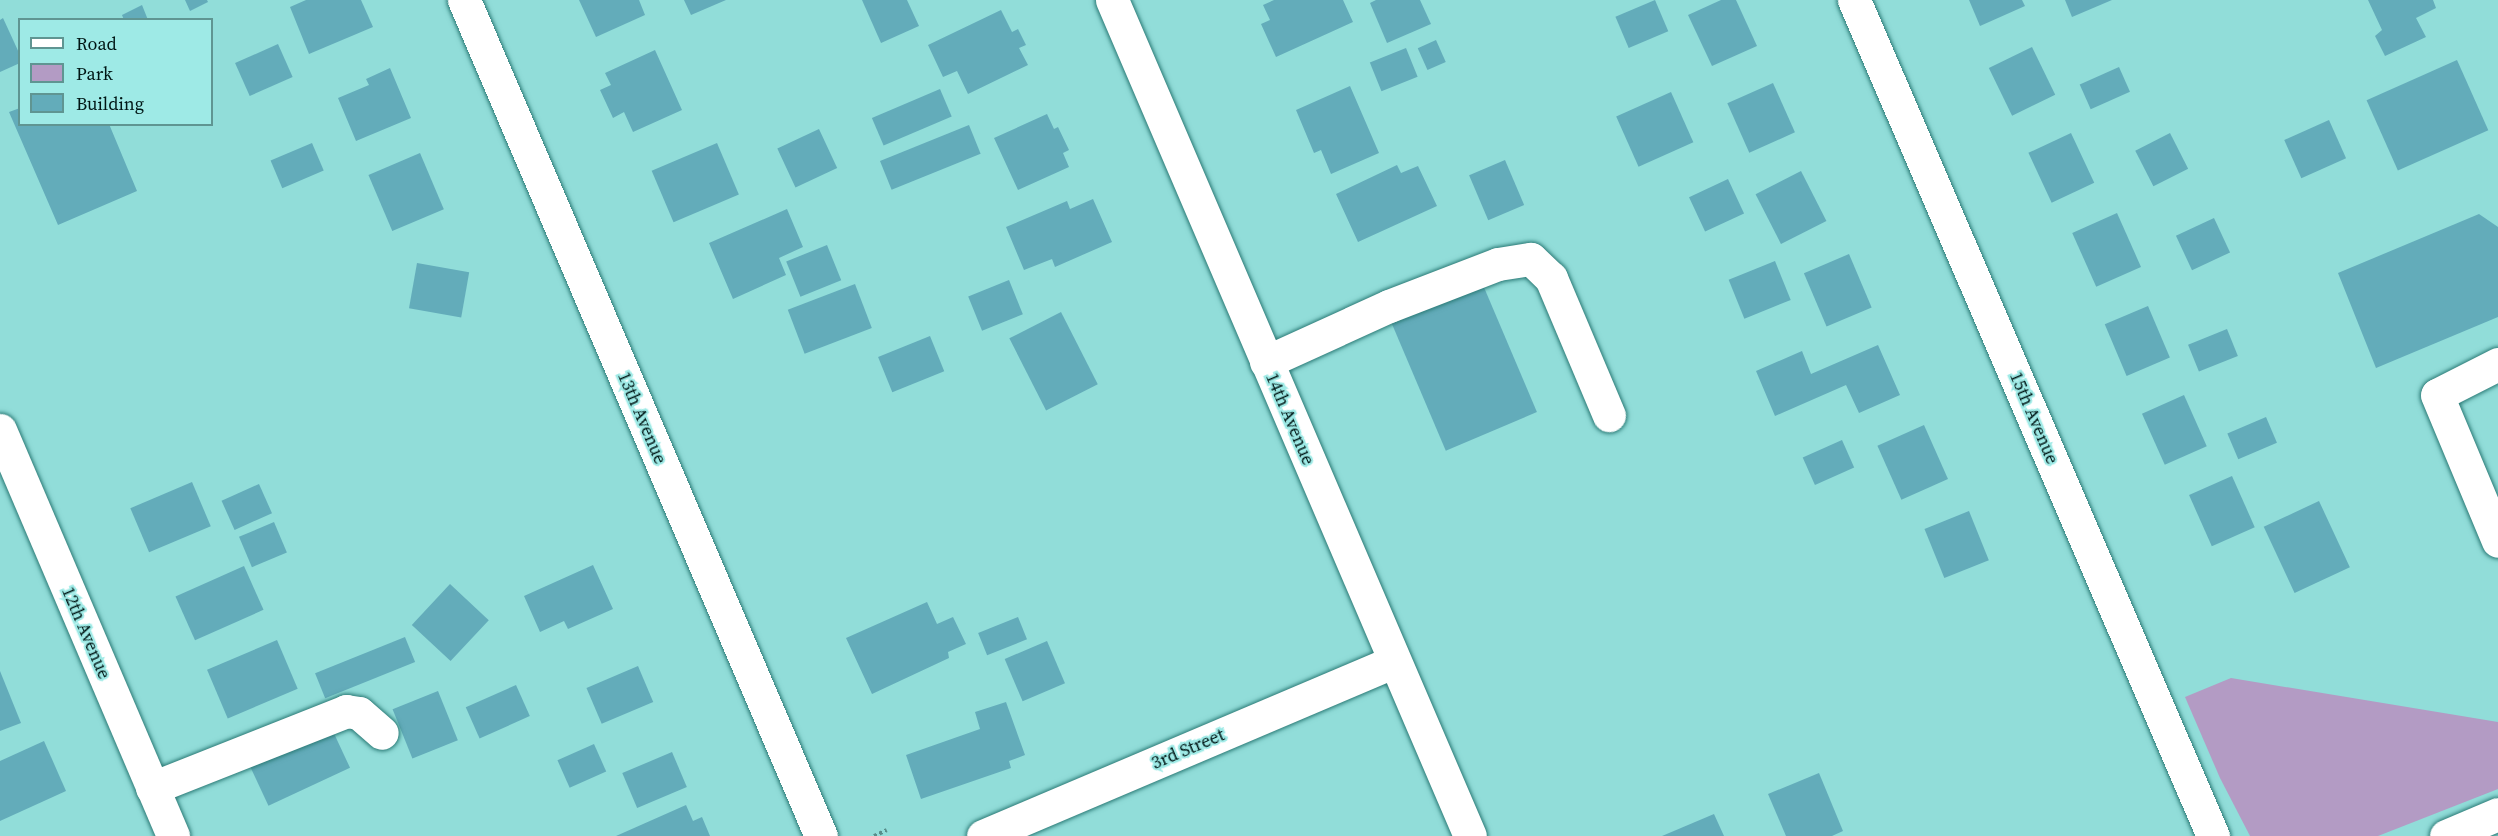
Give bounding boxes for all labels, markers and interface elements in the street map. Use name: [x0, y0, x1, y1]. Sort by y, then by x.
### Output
legend: [18, 18, 213, 126]
text: Road: [76, 31, 117, 56]
text: Park: [76, 61, 113, 86]
text: Building: [76, 91, 144, 116]
street label: 13th Avenue: [613, 369, 671, 467]
street label: 15th Avenue: [2005, 369, 2063, 467]
street label: 14th Avenue: [1261, 370, 1319, 468]
street label: 12th Avenue: [57, 584, 115, 682]
street label: 3rd Street: [1148, 724, 1228, 774]

